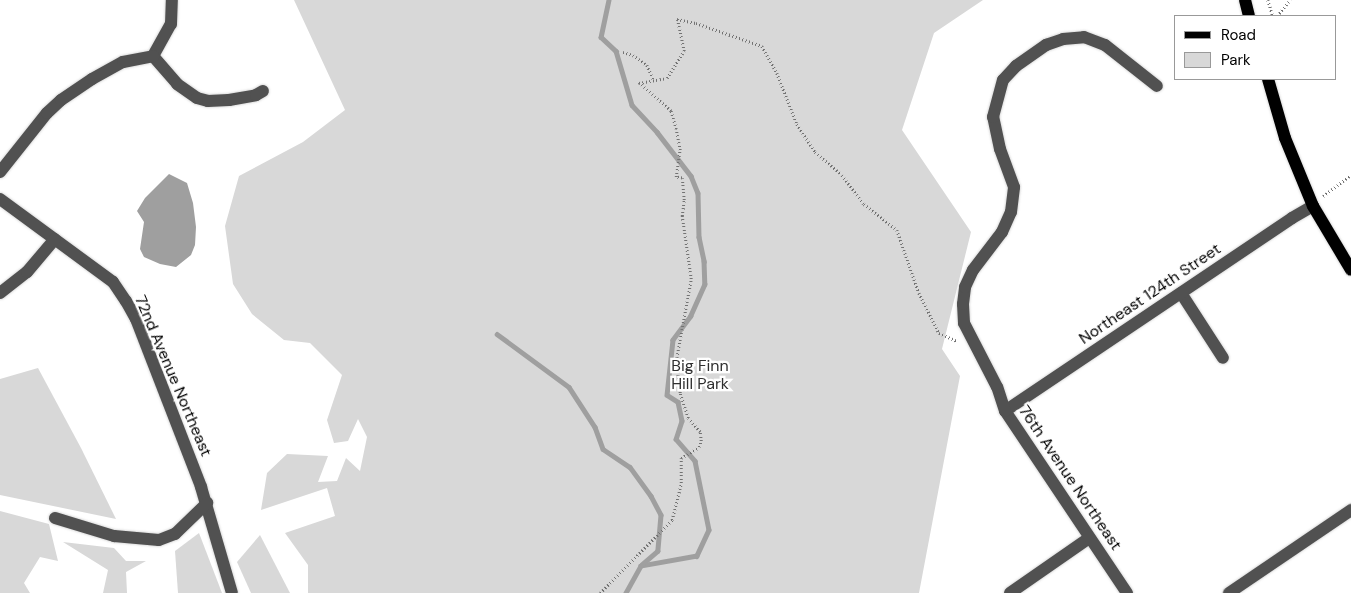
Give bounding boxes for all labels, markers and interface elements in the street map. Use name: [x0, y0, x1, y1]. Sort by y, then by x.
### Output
legend: [1174, 15, 1336, 80]
text: Road: [1221, 25, 1256, 45]
text: Park: [1221, 50, 1251, 70]
street label: Northeast 124th Street: [1076, 239, 1224, 349]
street label: 72nd Avenue Northeast: [130, 293, 216, 459]
park label: Big Finn Hill Park: [671, 356, 729, 394]
street label: 76th Avenue Northeast: [1014, 402, 1126, 554]

